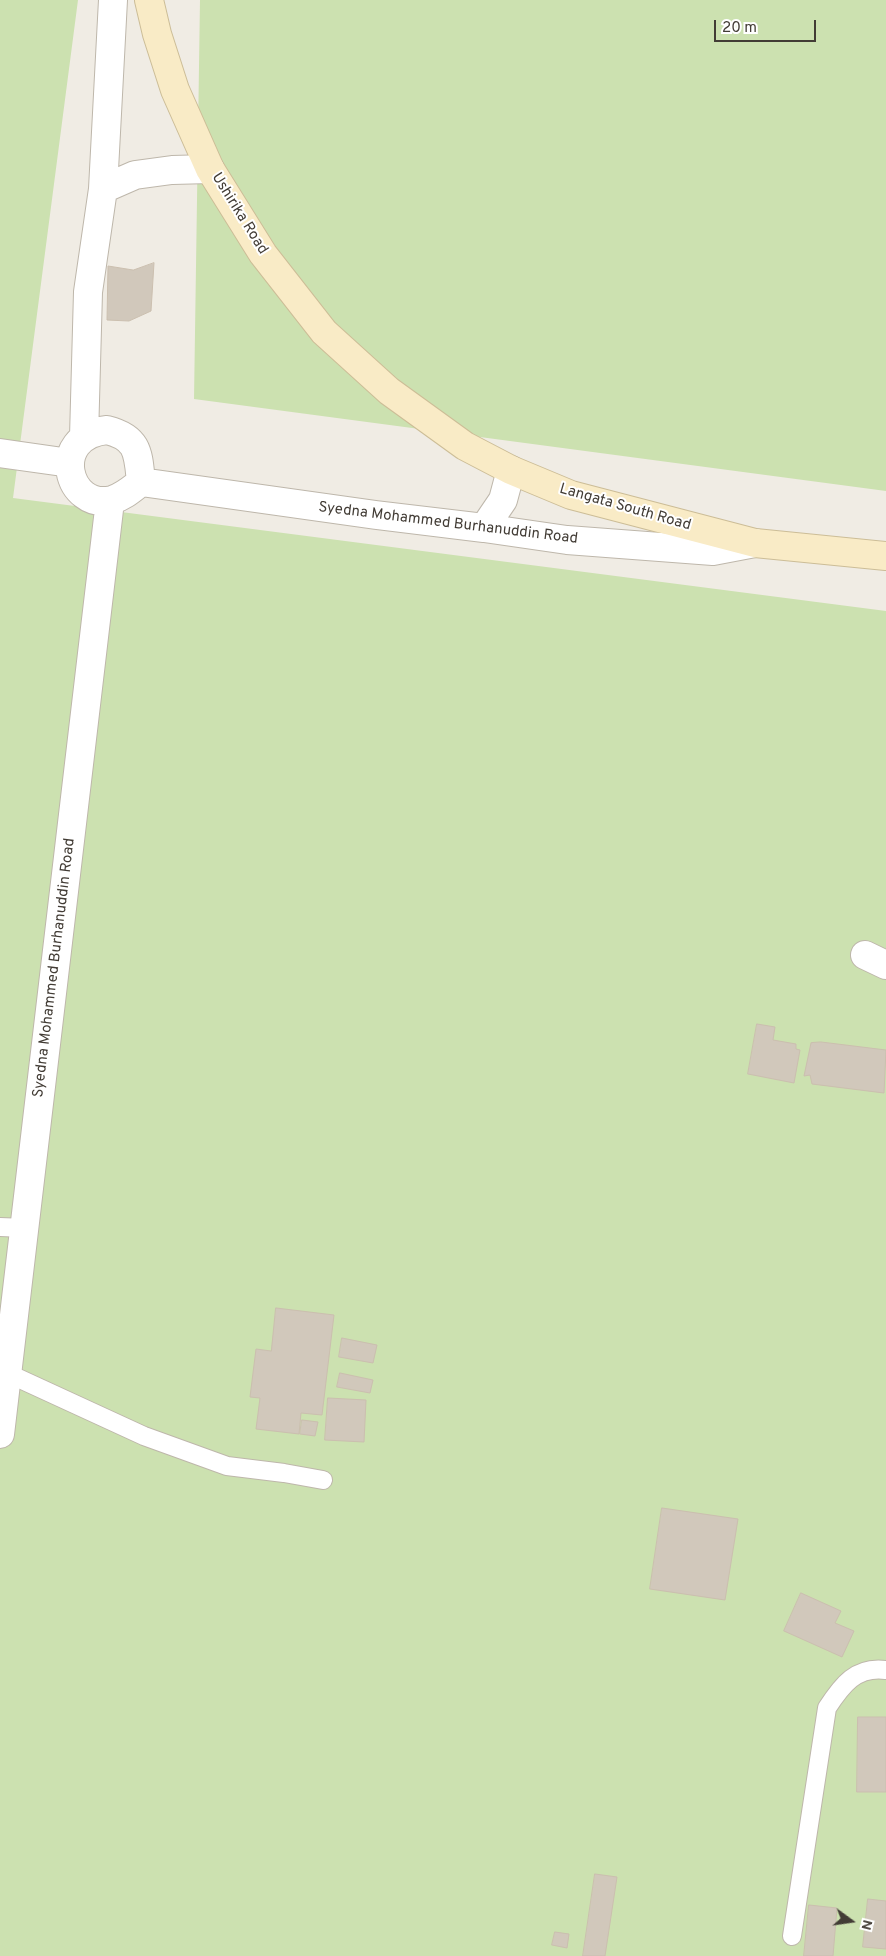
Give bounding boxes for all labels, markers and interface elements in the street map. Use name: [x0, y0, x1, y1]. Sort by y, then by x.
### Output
scale bar: [716, 10, 818, 42]
text: 20 m: [722, 19, 757, 38]
street label: Ushirika Road: [207, 170, 271, 258]
street label: Langata South Road: [557, 481, 693, 535]
street label: Syedna Mohammed Burhanuddin Road: [317, 499, 579, 549]
street label: Syedna Mohammed Burhanuddin Road: [30, 837, 80, 1099]
north arrow: [826, 1896, 876, 1946]
text: N: [857, 1918, 876, 1932]

